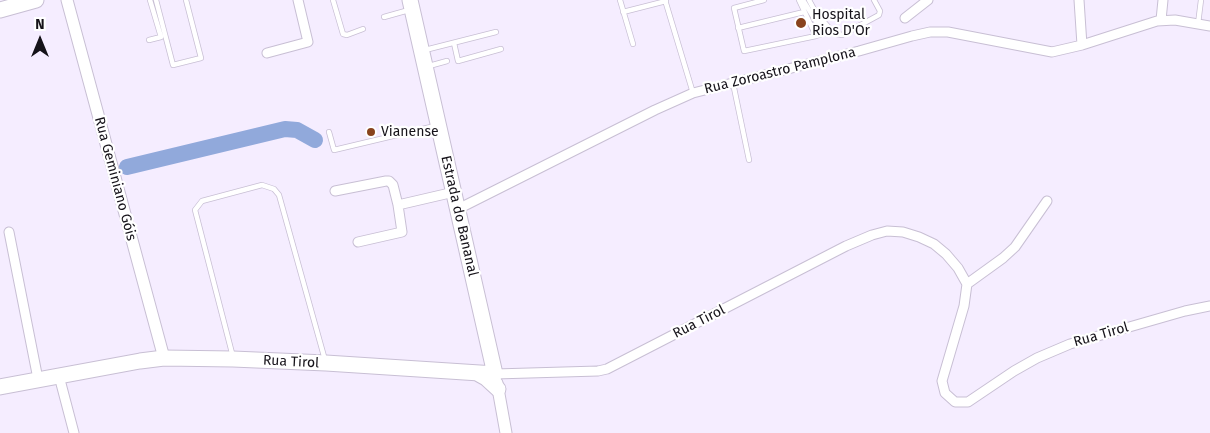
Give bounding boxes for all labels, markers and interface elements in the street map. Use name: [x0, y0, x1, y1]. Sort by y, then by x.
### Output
place label: Hospital Rios D'Or: [812, 7, 870, 40]
north arrow: [15, 15, 65, 65]
text: N: [35, 16, 45, 33]
marker: Hospital Rios D'Or: [794, 16, 808, 30]
street label: Rua Zoroastro Pamplona: [703, 44, 857, 98]
street label: Rua Geminiano Góis: [90, 115, 140, 243]
place label: Vianense: [381, 124, 439, 140]
marker: Vianense: [365, 126, 377, 138]
street label: Estrada do Bananal: [437, 154, 481, 278]
street label: Rua Tirol: [670, 302, 728, 342]
street label: Rua Tirol: [1072, 319, 1130, 351]
street label: Rua Tirol: [262, 352, 320, 372]

